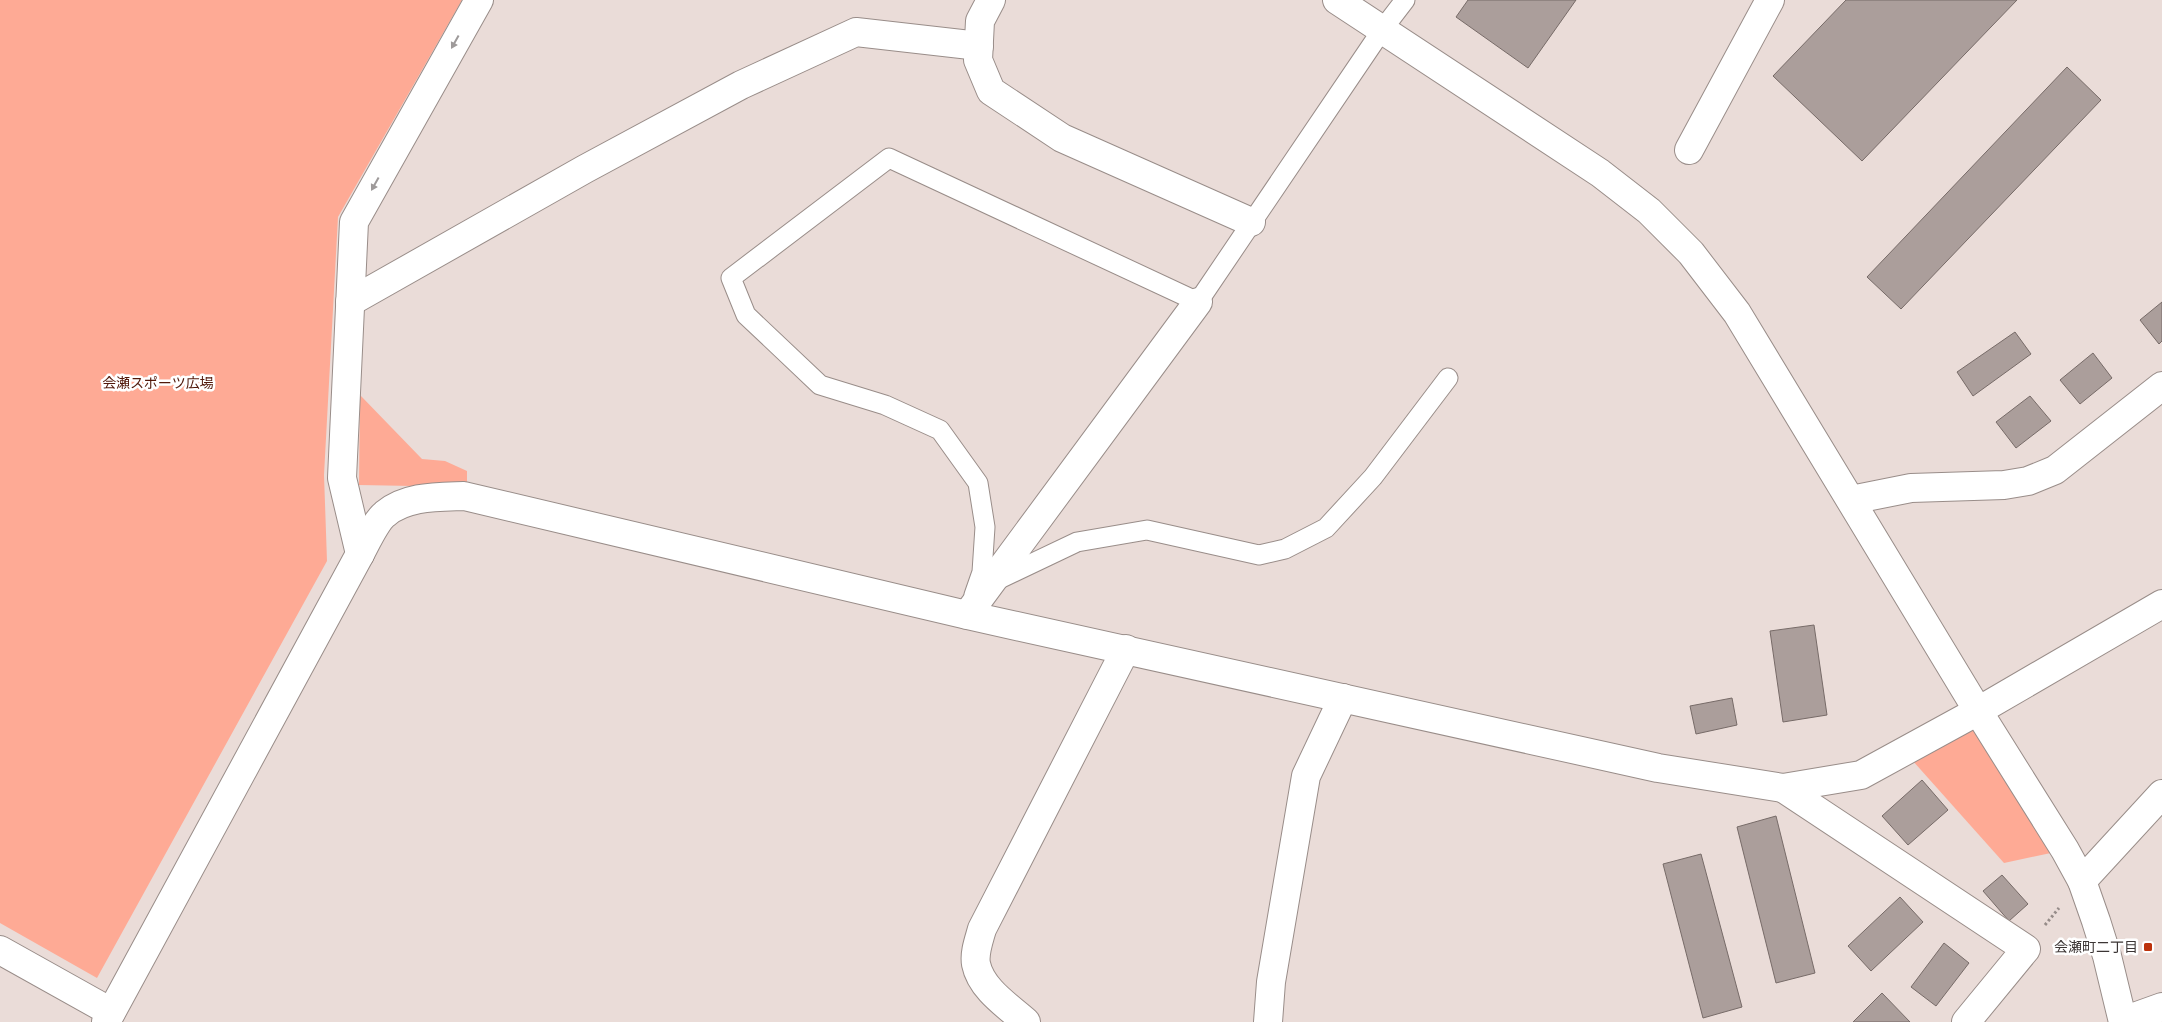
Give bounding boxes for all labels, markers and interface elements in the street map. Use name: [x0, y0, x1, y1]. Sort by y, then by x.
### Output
one-way arrow: [450, 36, 459, 49]
one-way arrow: [371, 177, 379, 192]
park label: 会瀬スポーツ広場: [102, 375, 214, 391]
place label: 会瀬町二丁目: [2054, 939, 2138, 955]
marker: 会瀬町二丁目: [2142, 941, 2154, 953]

